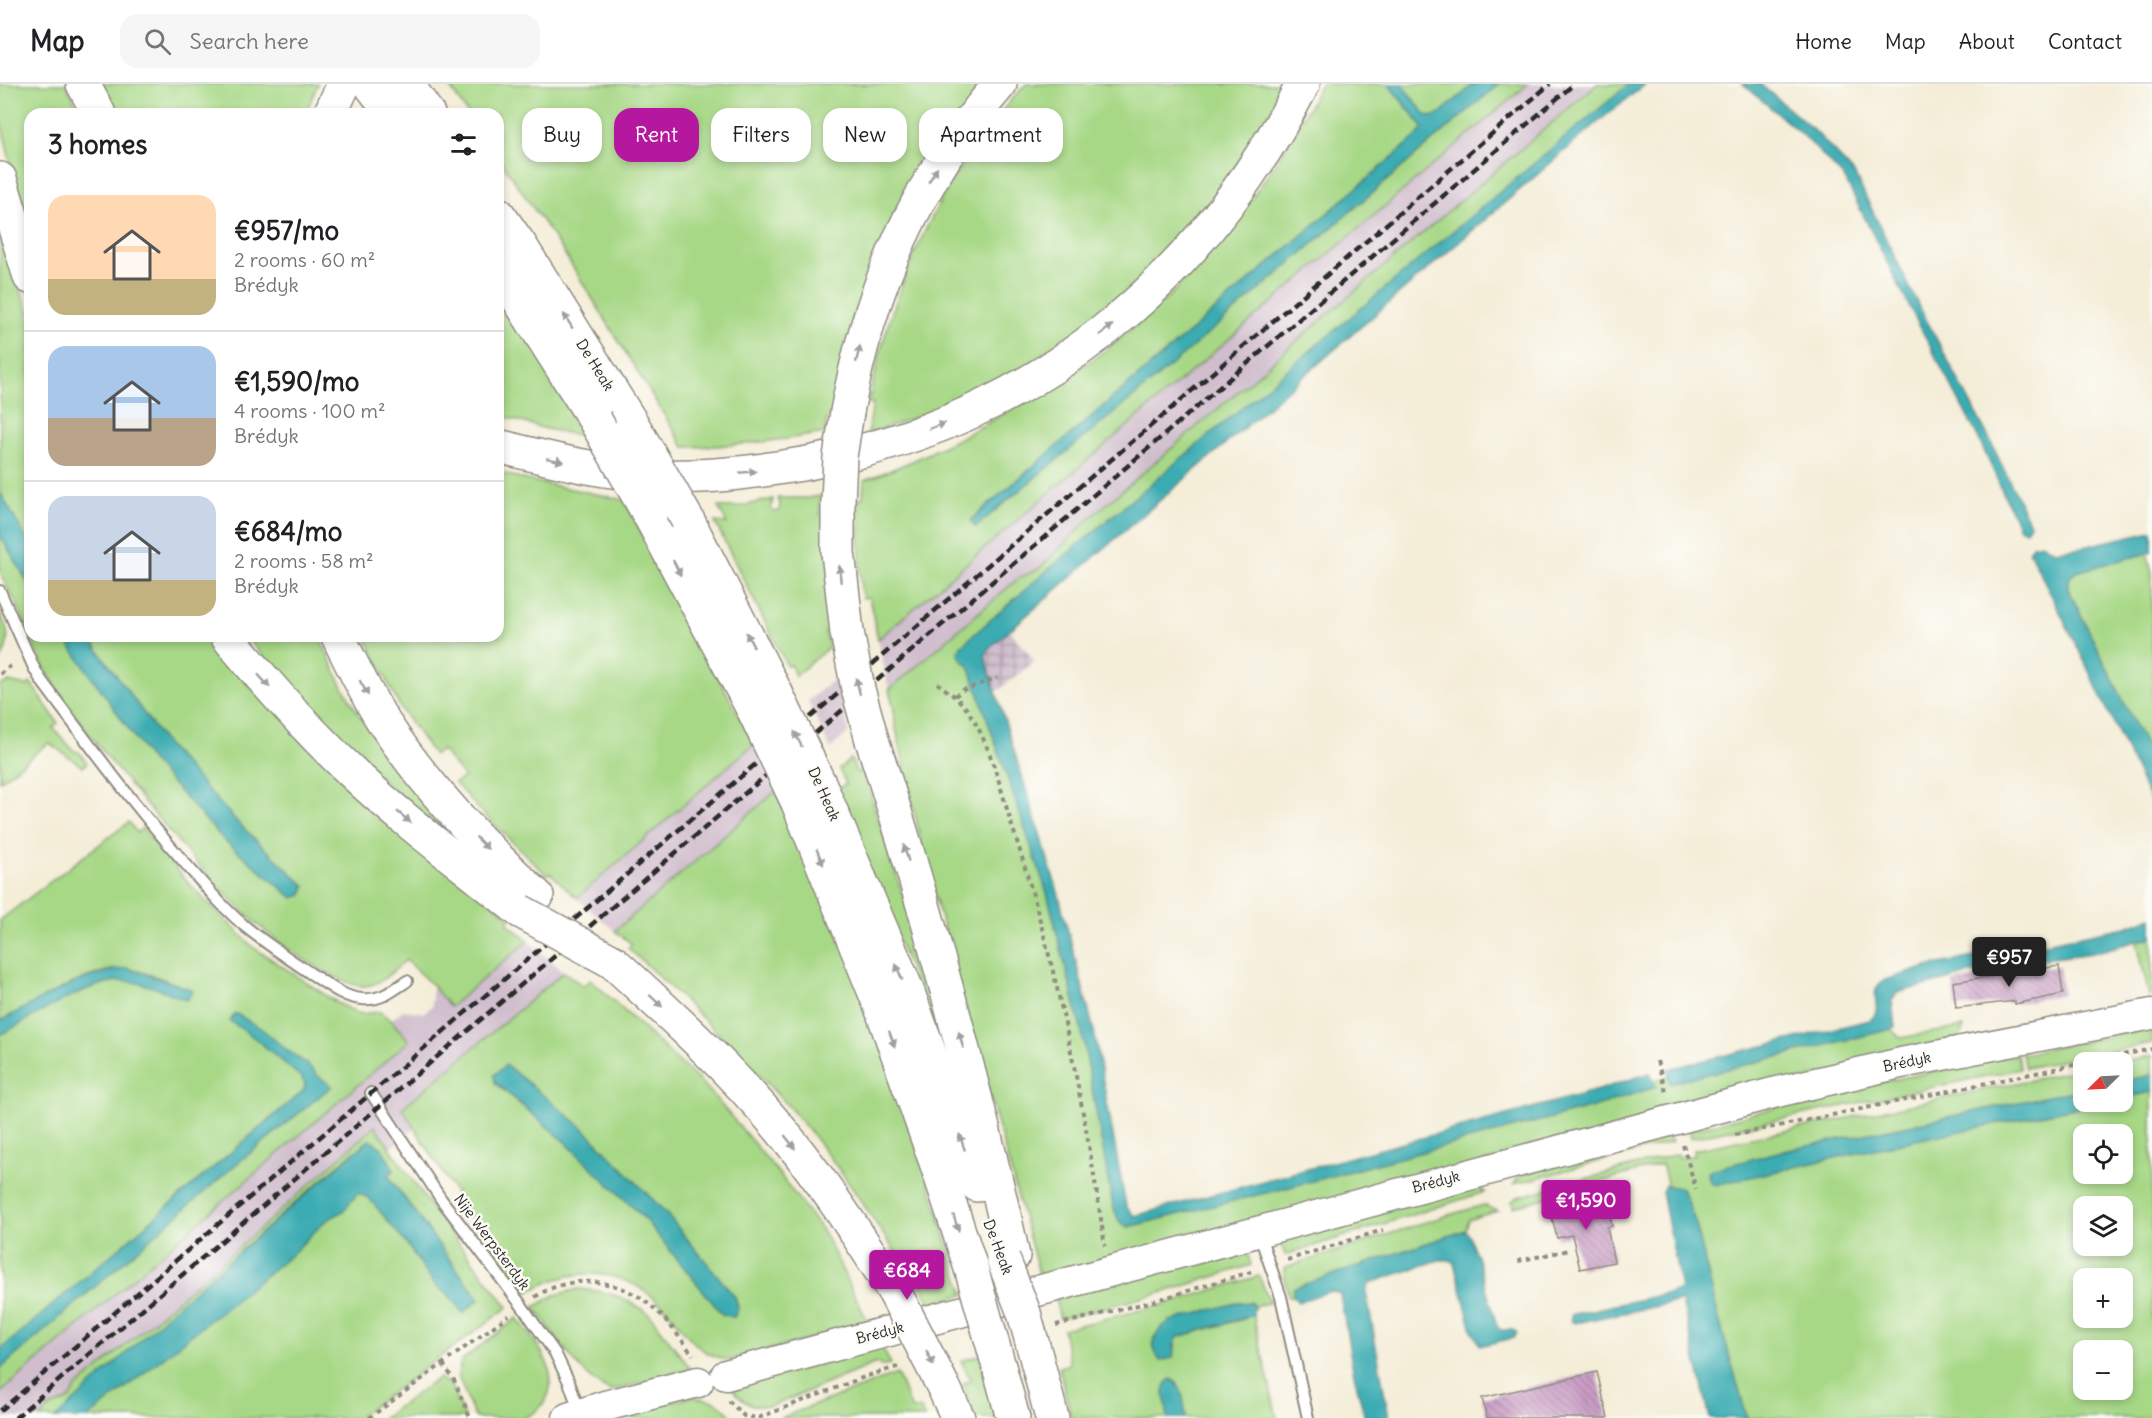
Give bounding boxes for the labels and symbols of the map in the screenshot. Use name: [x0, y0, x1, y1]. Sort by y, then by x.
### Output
one-way arrow: [928, 167, 939, 183]
one-way arrow: [562, 313, 573, 329]
one-way arrow: [1098, 324, 1113, 336]
street label: De Heak: [572, 335, 619, 394]
one-way arrow: [854, 345, 864, 363]
one-way arrow: [928, 421, 946, 431]
one-way arrow: [545, 456, 564, 465]
one-way arrow: [739, 467, 758, 477]
one-way arrow: [672, 560, 682, 577]
one-way arrow: [835, 564, 845, 583]
one-way arrow: [745, 632, 754, 649]
one-way arrow: [257, 673, 270, 688]
one-way arrow: [852, 677, 862, 695]
one-way arrow: [359, 680, 369, 697]
one-way arrow: [793, 730, 803, 747]
street label: De Heak: [804, 764, 845, 824]
one-way arrow: [396, 810, 412, 823]
one-way arrow: [475, 836, 489, 851]
one-way arrow: [901, 844, 910, 862]
one-way arrow: [815, 849, 825, 867]
pin: €957: [1973, 937, 2045, 988]
one-way arrow: [894, 962, 904, 980]
one-way arrow: [649, 994, 663, 1008]
one-way arrow: [887, 1030, 897, 1048]
one-way arrow: [956, 1031, 966, 1049]
street label: Brédyk: [1881, 1047, 1933, 1076]
north arrow: [2073, 1052, 2133, 1112]
one-way arrow: [957, 1132, 967, 1150]
one-way arrow: [784, 1135, 796, 1150]
street label: Brédyk: [1410, 1166, 1462, 1197]
pin: €1,590: [1537, 1180, 1635, 1231]
street label: Nije Werpsterdyk: [450, 1190, 535, 1294]
one-way arrow: [952, 1214, 961, 1232]
street label: De Heak: [979, 1217, 1018, 1277]
pin: €684: [871, 1250, 943, 1301]
street label: Brédyk: [854, 1317, 906, 1348]
one-way arrow: [925, 1350, 935, 1367]

